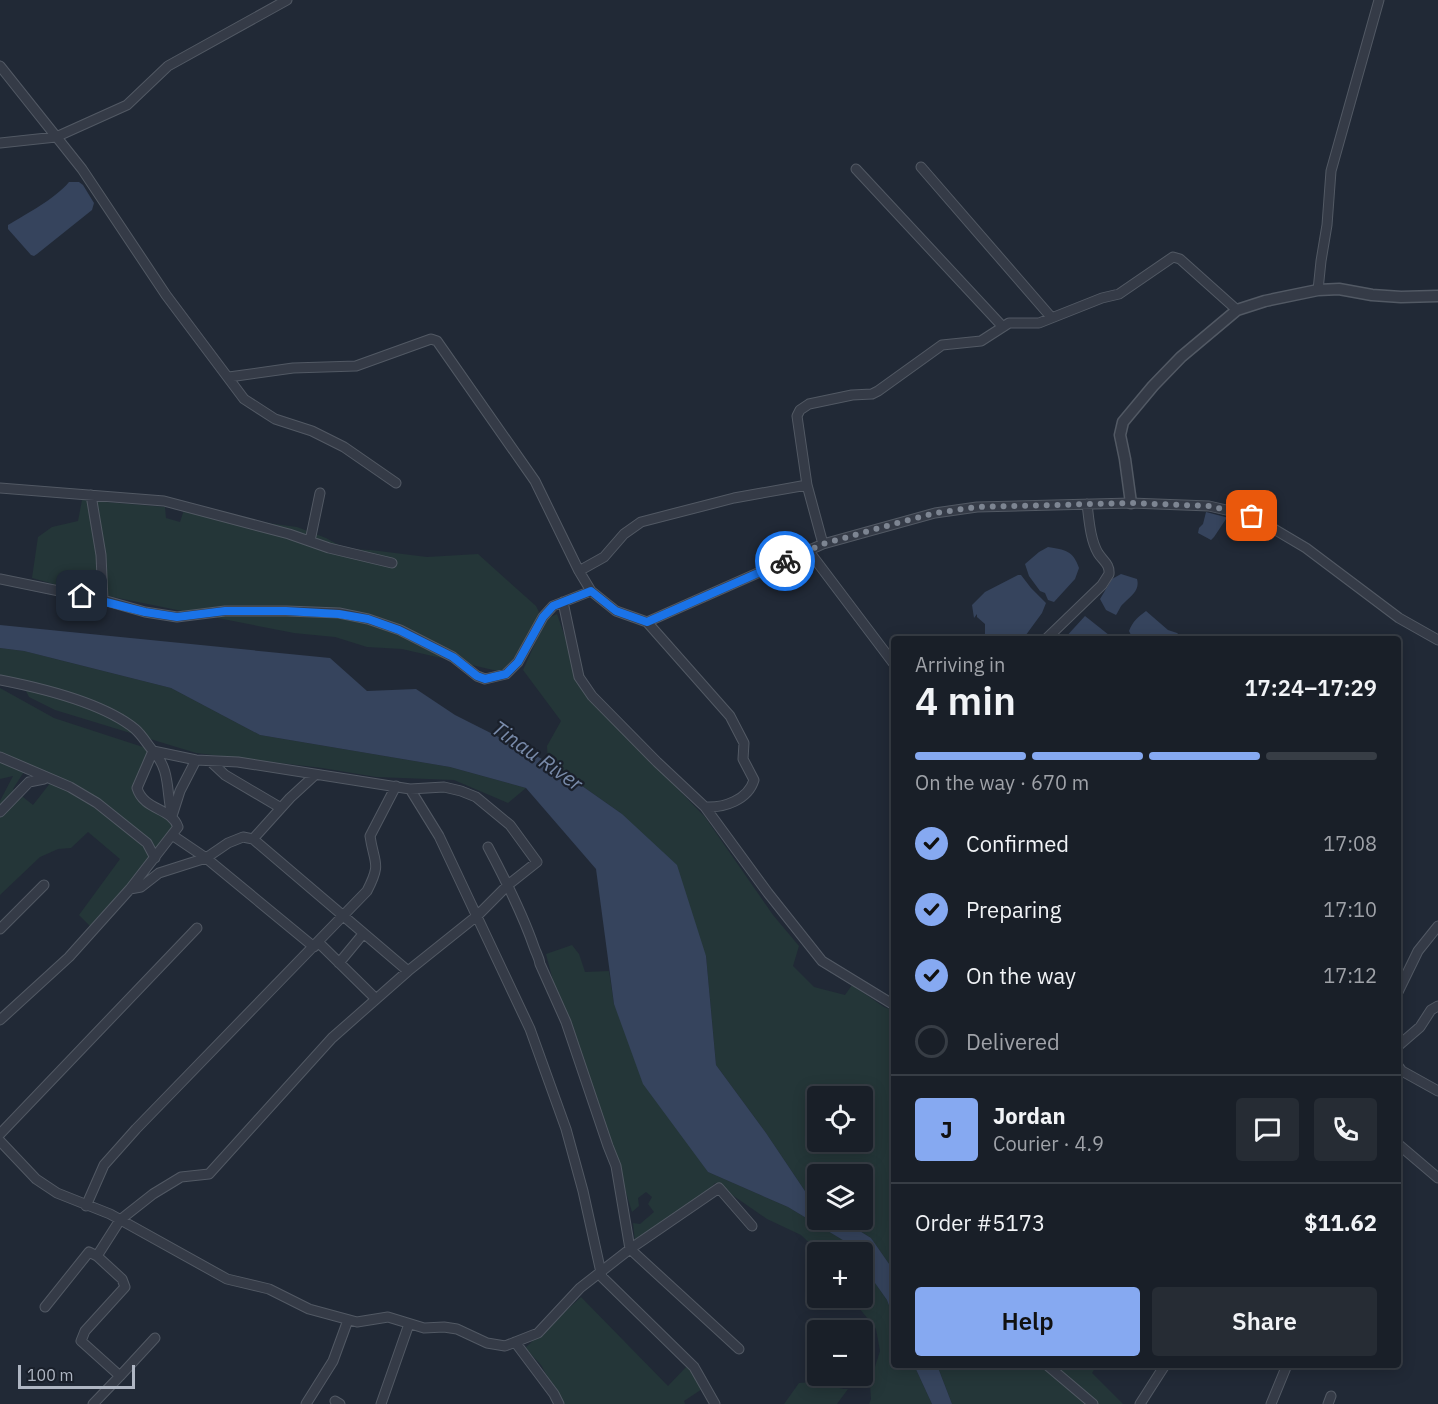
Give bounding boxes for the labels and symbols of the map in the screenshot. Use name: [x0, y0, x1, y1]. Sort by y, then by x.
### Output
pin: [1226, 490, 1277, 541]
courier: [755, 531, 815, 591]
pin: [56, 570, 107, 621]
water label: Tinau River: [486, 714, 590, 798]
scale bar: [18, 1362, 135, 1390]

